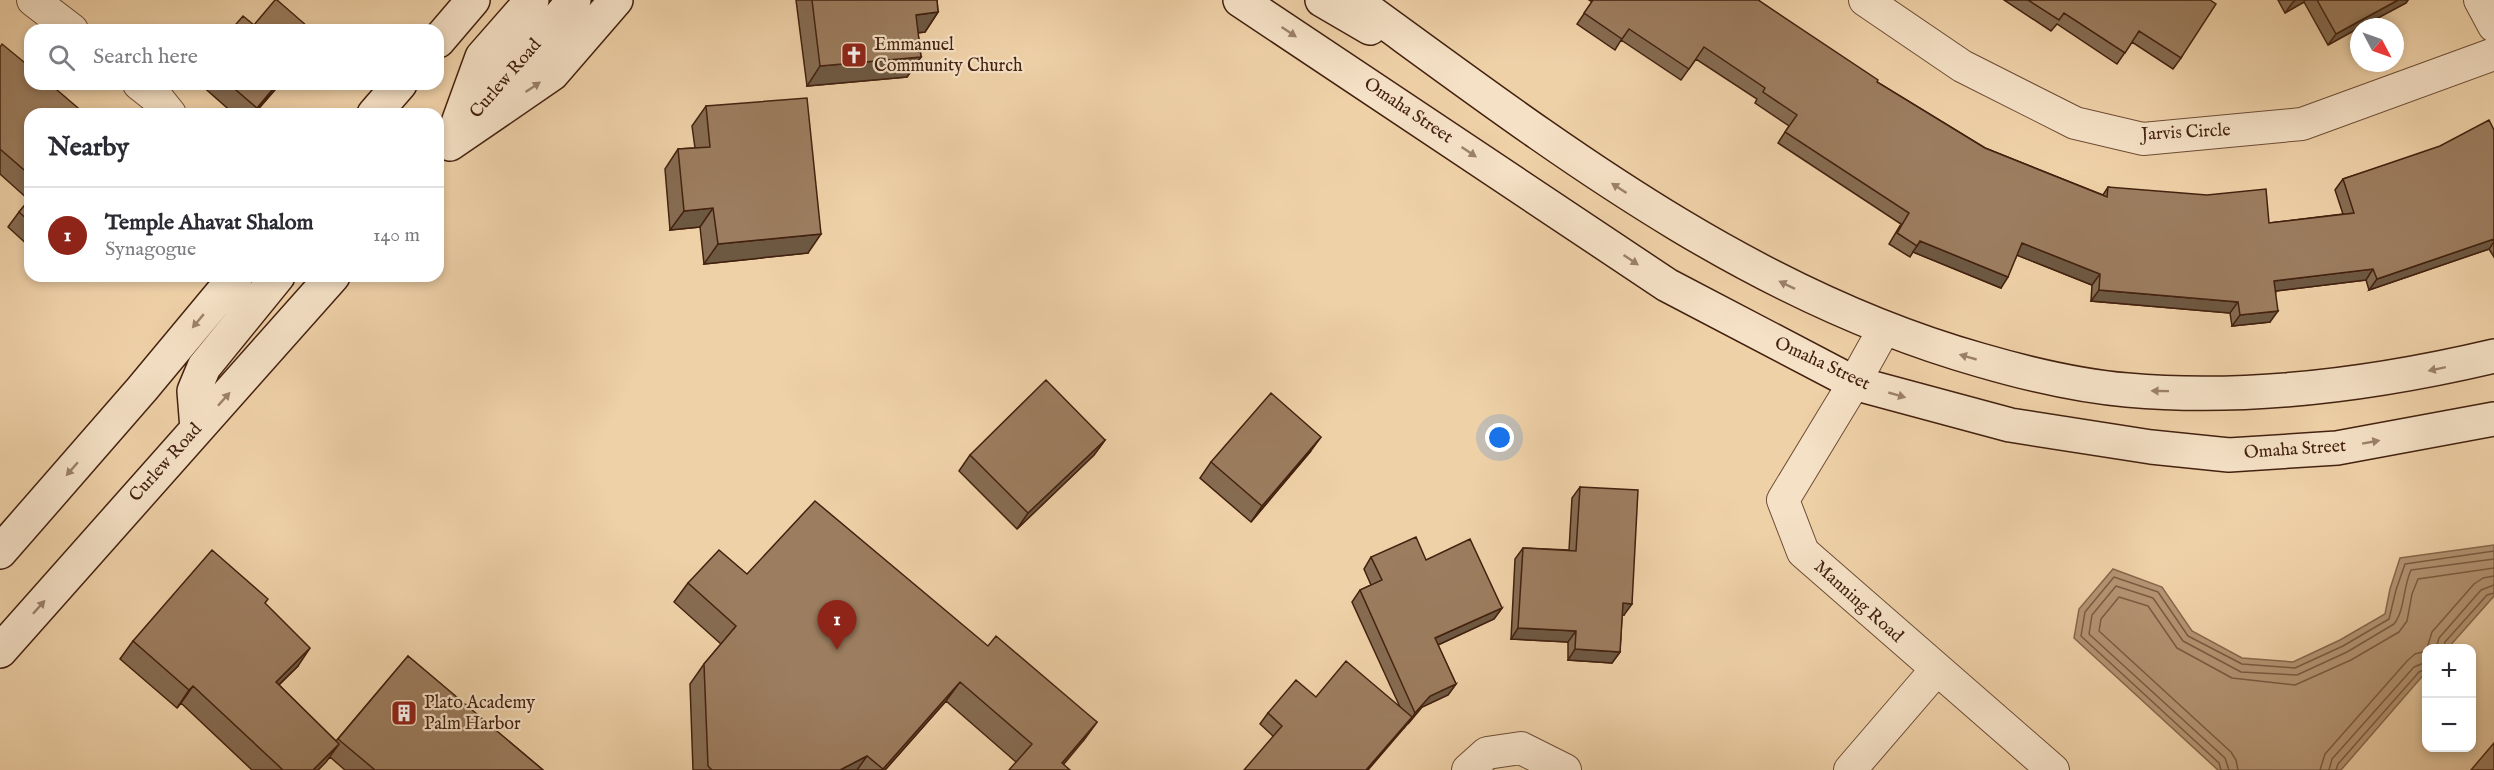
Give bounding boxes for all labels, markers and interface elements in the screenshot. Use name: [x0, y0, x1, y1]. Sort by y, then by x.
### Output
north arrow: [2350, 18, 2404, 72]
search box: [24, 24, 444, 90]
one-way arrow: [1280, 27, 1297, 38]
street label: Curlew Road: [465, 34, 547, 124]
place label: Emmanuel Community Church: [874, 34, 1023, 78]
church icon: Emmanuel Community Church: [839, 40, 869, 70]
icon: search: [45, 41, 78, 74]
text: Search here: [93, 43, 198, 71]
street label: Omaha Street: [1359, 73, 1457, 149]
one-way arrow: [524, 82, 541, 93]
street label: Jarvis Circle: [2139, 119, 2231, 147]
text: Nearby: [48, 131, 129, 164]
one-way arrow: [1460, 146, 1477, 157]
one-way arrow: [1610, 182, 1627, 193]
text: Temple Ahavat Shalom: [105, 209, 313, 237]
text: 1: [64, 223, 71, 248]
text: 140 m: [373, 223, 420, 248]
text: Synagogue: [105, 237, 196, 262]
one-way arrow: [1622, 254, 1638, 266]
one-way arrow: [1779, 281, 1796, 290]
one-way arrow: [192, 313, 205, 329]
street label: Omaha Street: [1771, 332, 1873, 396]
one-way arrow: [1959, 352, 1977, 361]
one-way arrow: [2427, 365, 2446, 374]
one-way arrow: [2150, 386, 2169, 396]
one-way arrow: [217, 391, 231, 406]
one-way arrow: [1888, 391, 1906, 400]
street label: Curlew Road: [125, 418, 208, 507]
your location: [1485, 423, 1514, 452]
street label: Omaha Street: [2243, 435, 2347, 465]
one-way arrow: [2361, 437, 2380, 446]
one-way arrow: [66, 461, 79, 476]
street label: Manning Road: [1808, 556, 1908, 649]
one-way arrow: [32, 600, 45, 615]
pin: 1: [818, 600, 856, 650]
map controls: [2422, 644, 2476, 752]
button: +: [2422, 644, 2476, 698]
place label: Plato Academy Palm Harbor: [424, 692, 535, 736]
building icon: Plato Academy Palm Harbor: [389, 698, 419, 728]
button: −: [2422, 698, 2476, 752]

